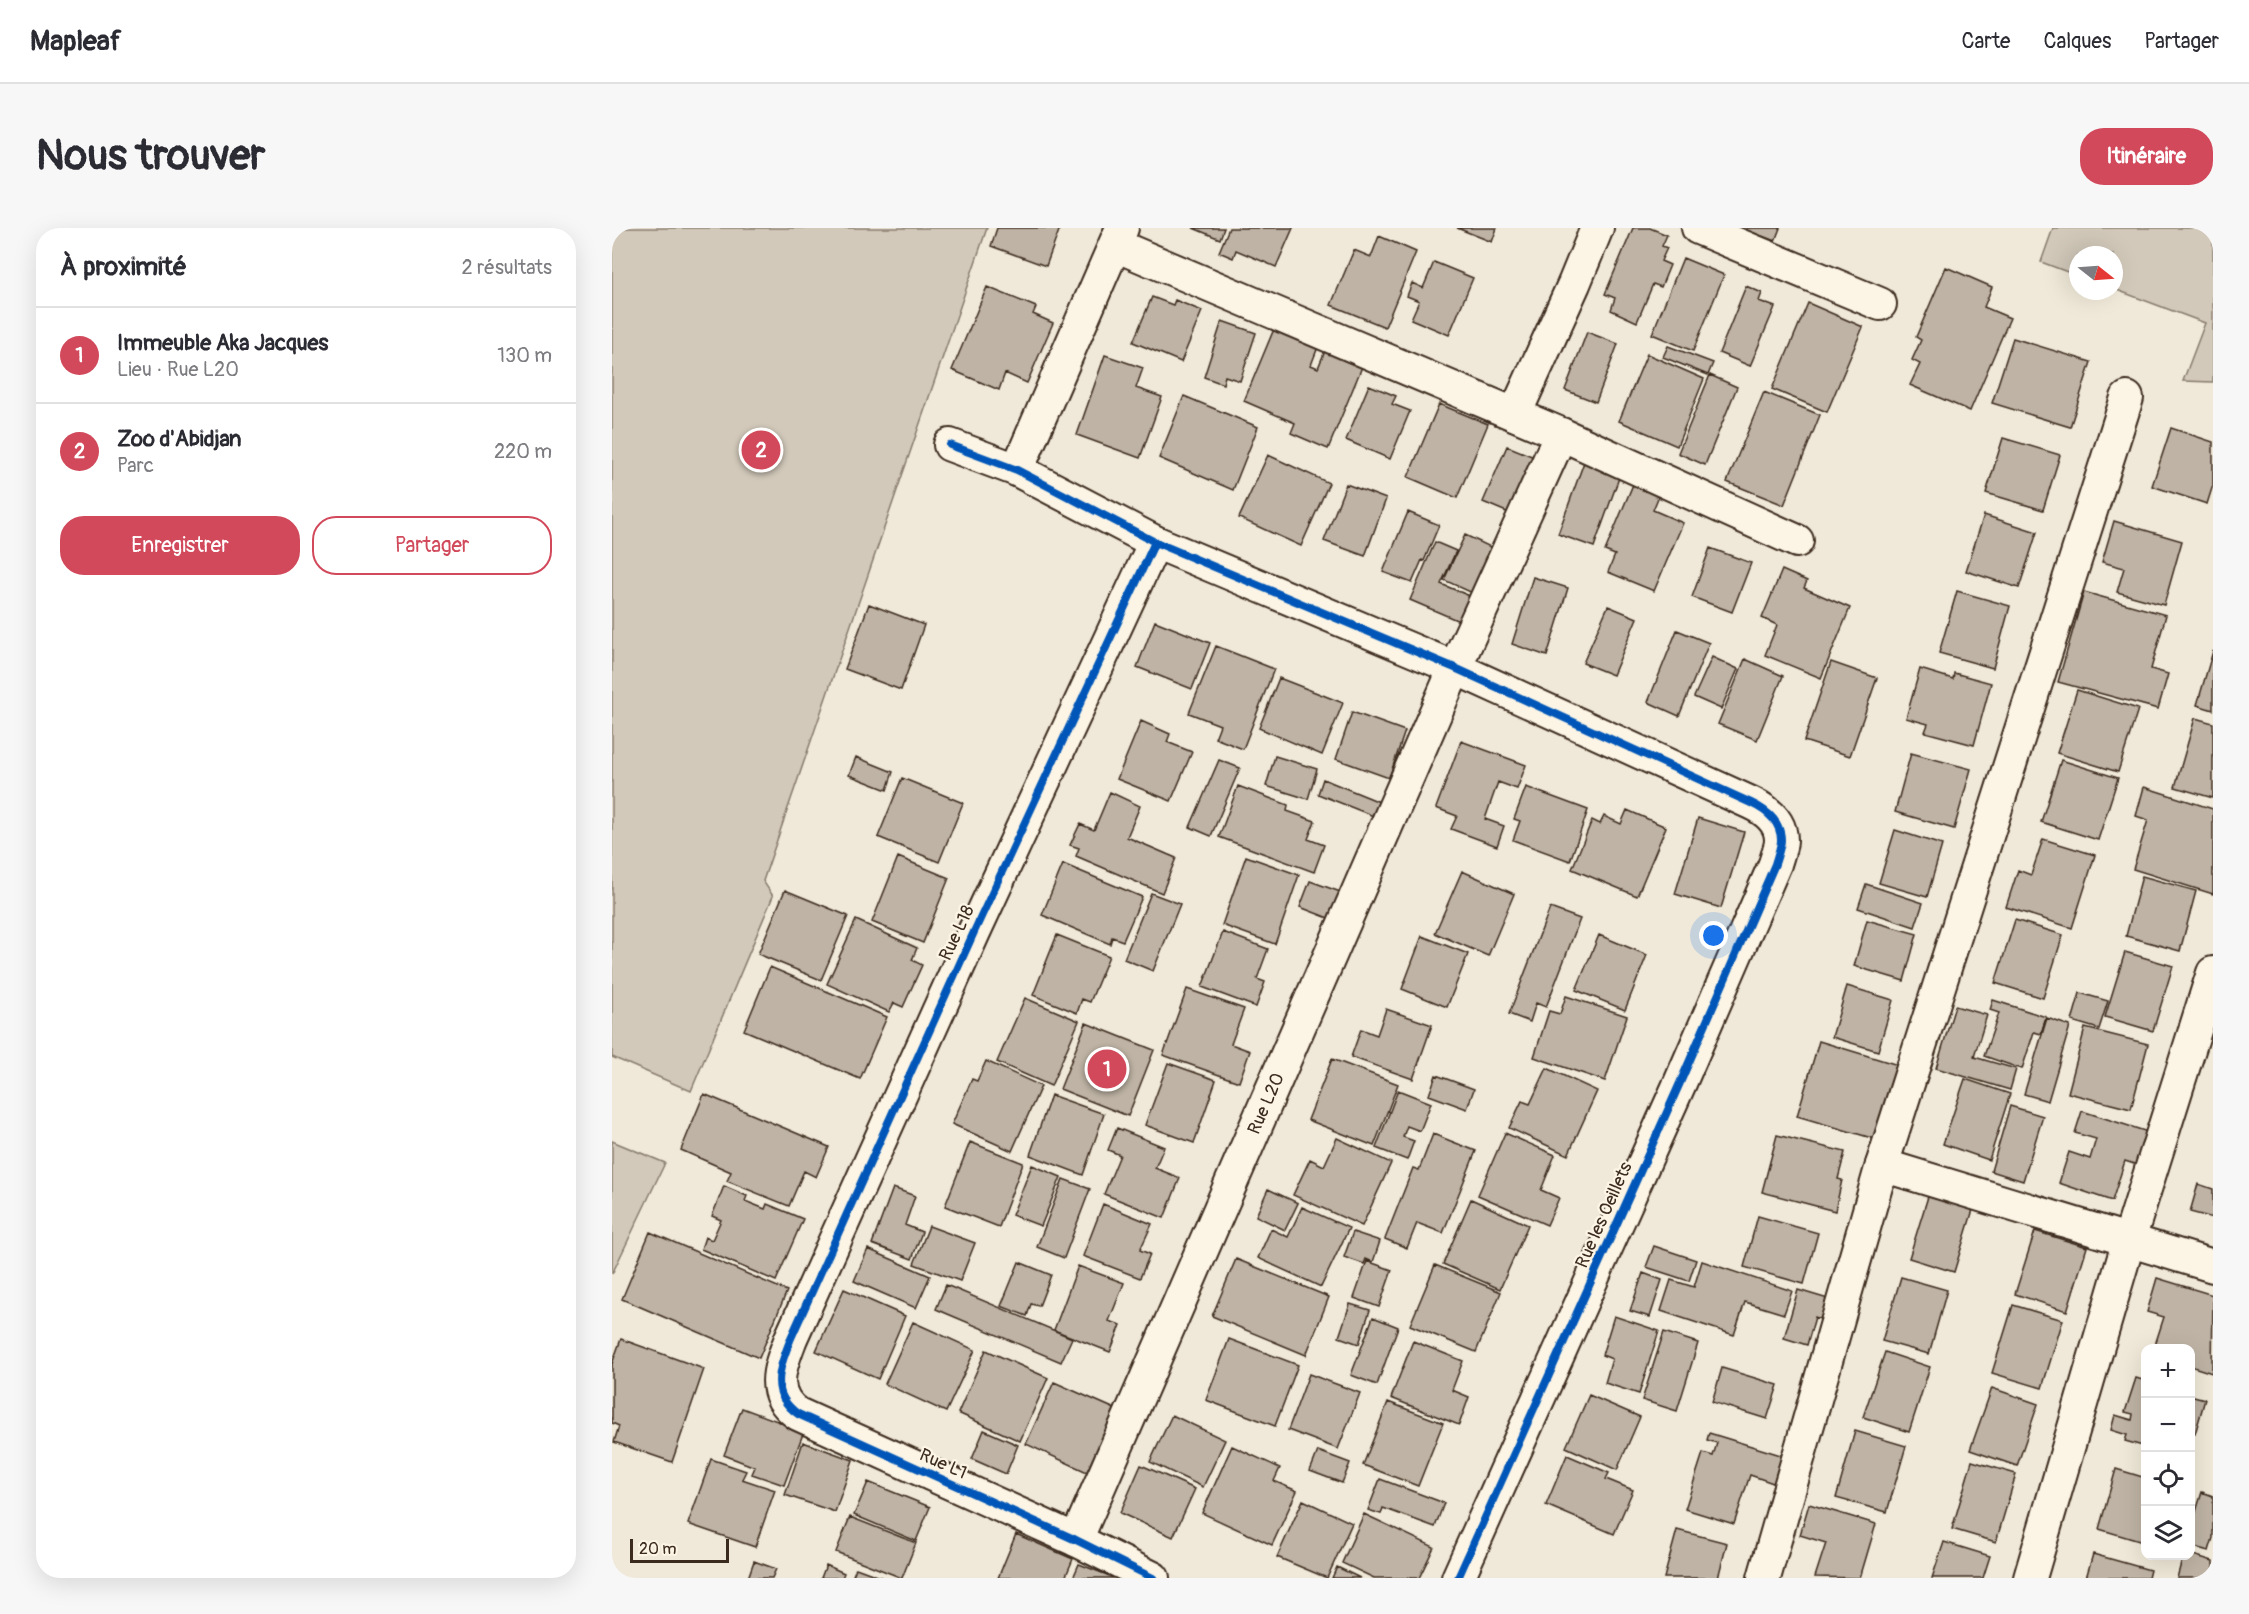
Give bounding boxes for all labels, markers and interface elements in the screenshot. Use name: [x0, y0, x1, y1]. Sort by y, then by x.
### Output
text: Mapleaf: [30, 24, 121, 59]
text: Carte: [1961, 28, 2010, 55]
text: Calques: [2043, 28, 2111, 55]
text: Partager: [2144, 28, 2219, 55]
button: Itinéraire: [2080, 128, 2213, 185]
text: Nous trouver: [36, 130, 265, 182]
north arrow: [2069, 246, 2123, 300]
text: À proximité: [60, 251, 187, 283]
text: 2 résultats: [462, 255, 552, 280]
text: Immeuble Aka Jacques: [117, 329, 328, 357]
text: 1: [76, 343, 83, 368]
text: 130 m: [497, 343, 552, 368]
text: Lieu · Rue L20: [117, 357, 239, 382]
text: Zoo d'Abidjan: [117, 425, 242, 453]
pin: 2: [742, 428, 780, 472]
text: 2: [74, 439, 85, 464]
text: 220 m: [494, 439, 552, 464]
text: Parc: [117, 453, 154, 478]
button: Enregistrer: [60, 516, 300, 575]
button: Partager: [312, 516, 552, 575]
street label: Rue L18: [934, 902, 980, 964]
your location: [1699, 921, 1728, 950]
pin: 1: [1088, 1046, 1126, 1092]
street label: Rue L20: [1242, 1069, 1289, 1138]
street label: Rue les Oeillets: [1570, 1158, 1638, 1272]
map controls: [2141, 1344, 2195, 1560]
button: +: [2141, 1344, 2195, 1398]
button: −: [2141, 1398, 2195, 1452]
street label: Rue L1: [916, 1443, 970, 1485]
button: locate: [2141, 1452, 2195, 1506]
button: layers: [2141, 1506, 2195, 1560]
scale bar: [630, 1536, 729, 1564]
text: 20 m: [639, 1539, 677, 1559]

